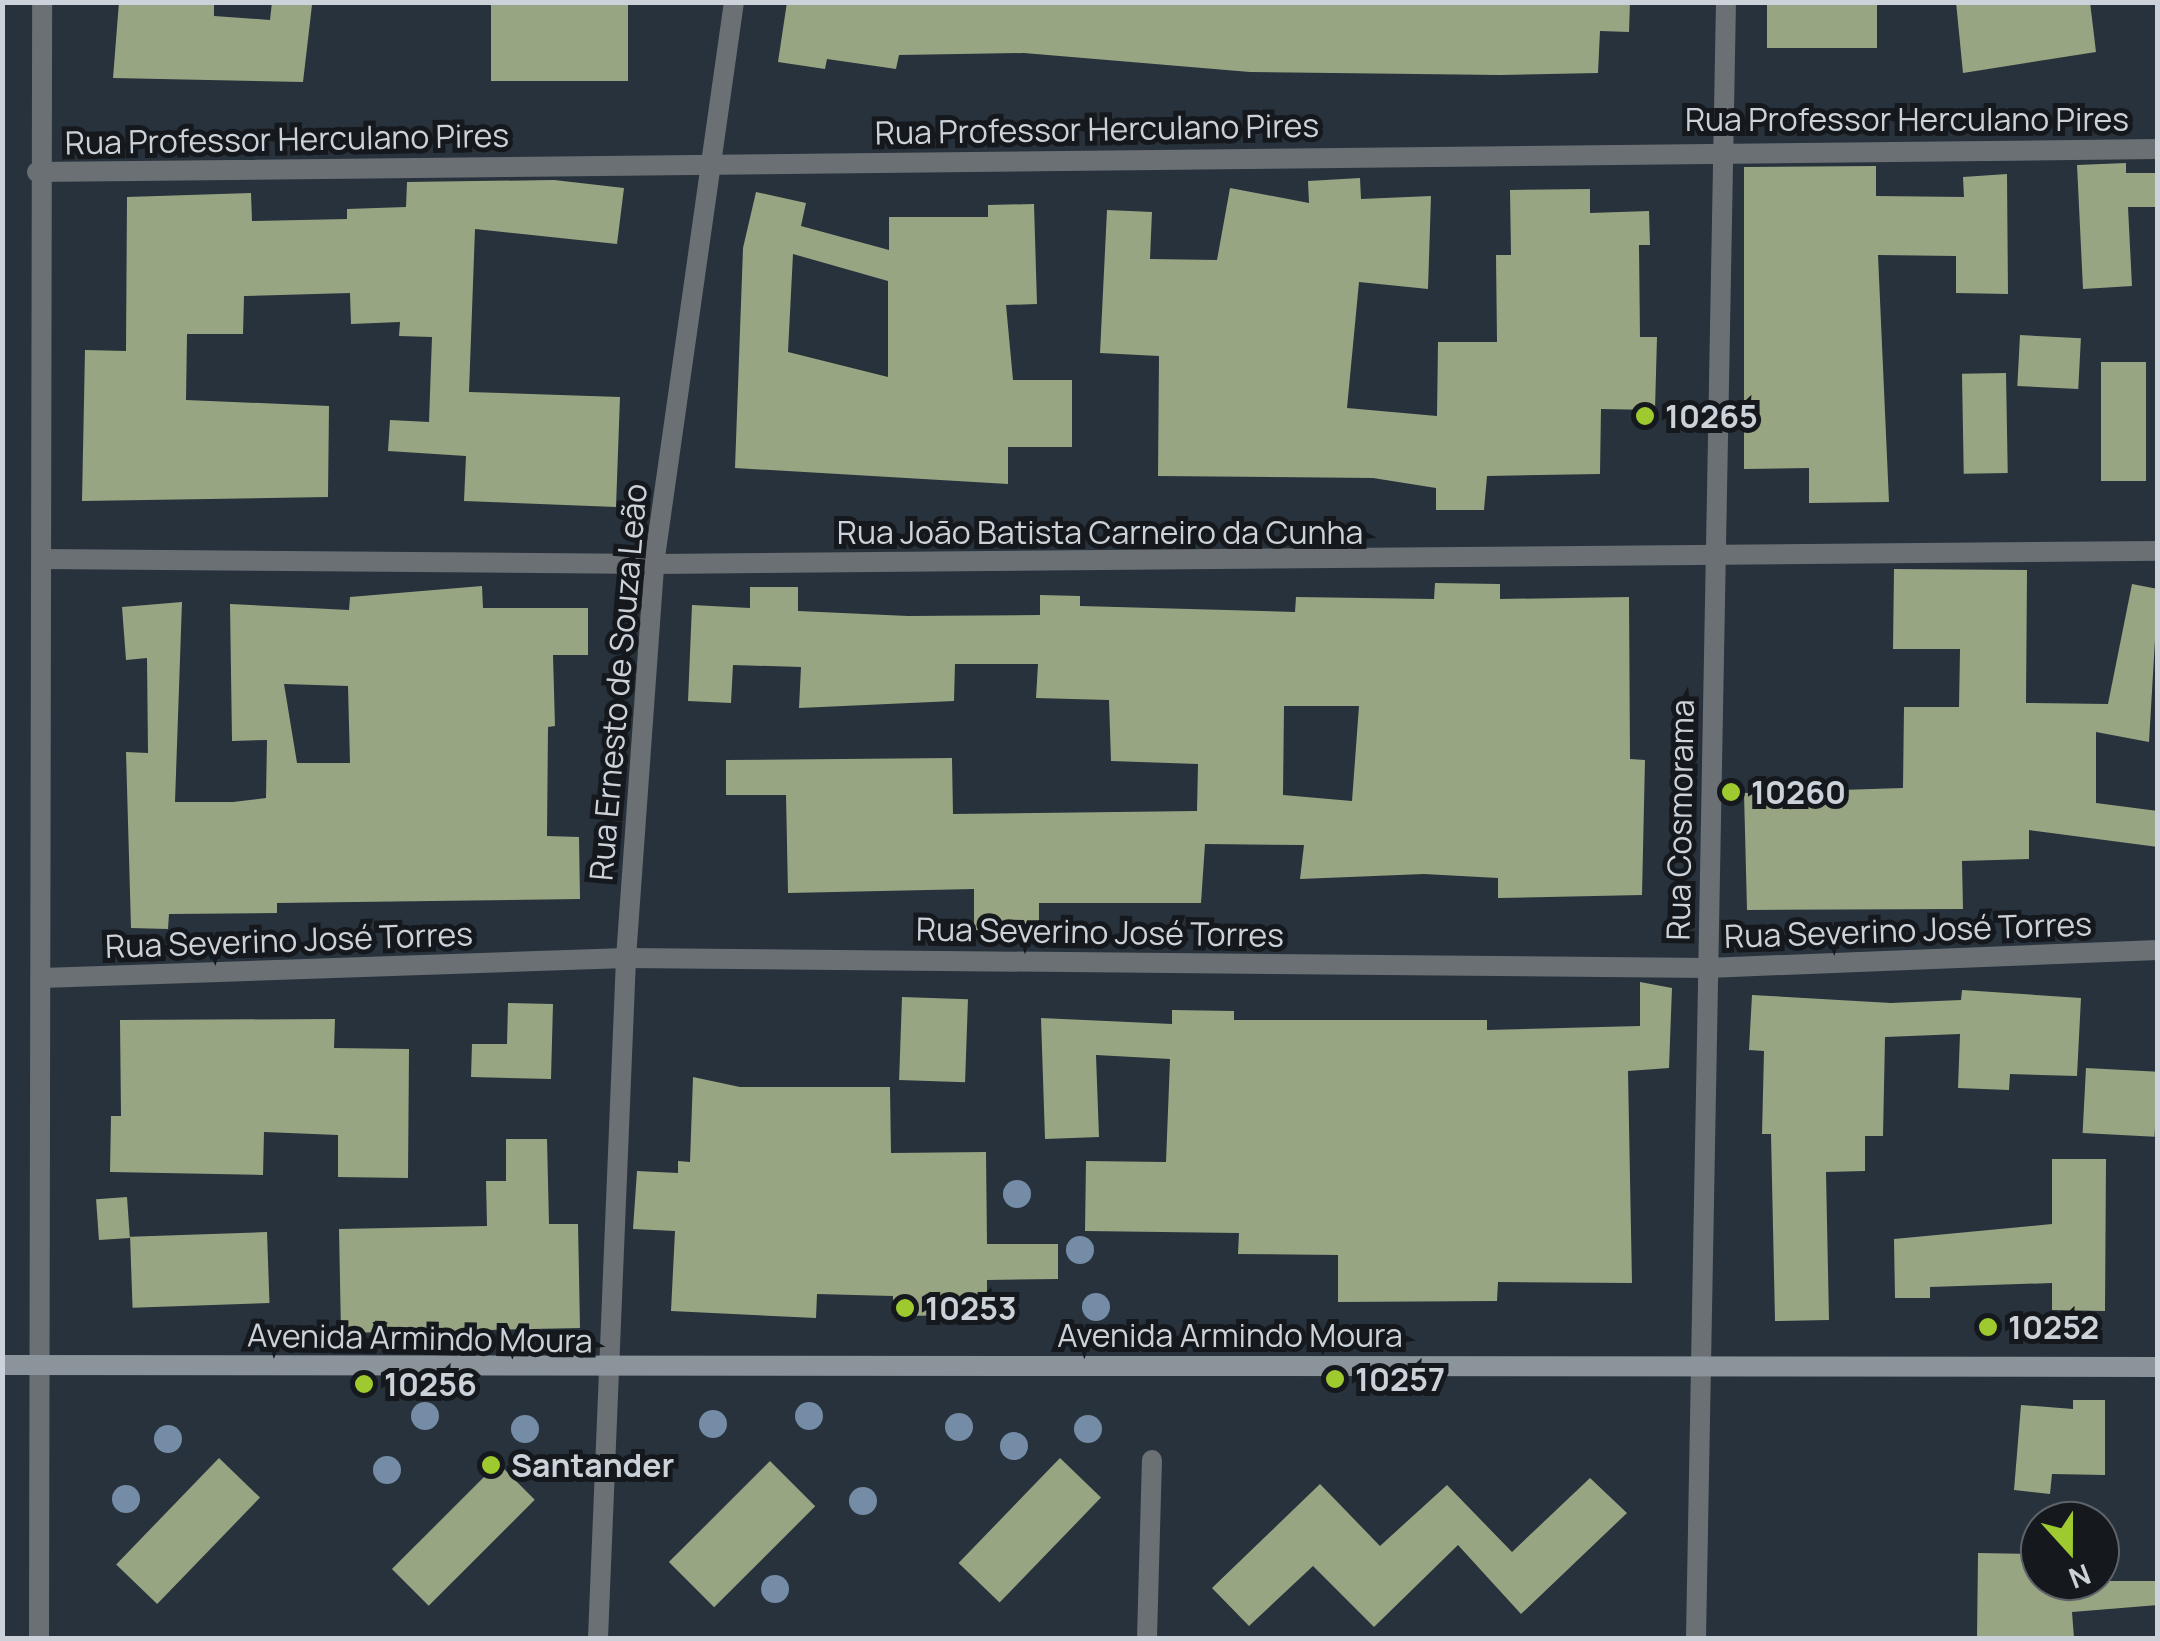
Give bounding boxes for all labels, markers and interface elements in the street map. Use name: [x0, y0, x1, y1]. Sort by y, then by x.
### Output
street label: Rua Professor Herculano Pires: [1685, 100, 2129, 138]
street label: Rua Professor Herculano Pires: [875, 106, 1319, 152]
street label: Rua Professor Herculano Pires: [65, 116, 509, 162]
place label: 10265: [1665, 397, 1758, 435]
marker: 10265: [1634, 405, 1656, 427]
street label: Rua Ernesto de Souza Leão: [582, 482, 654, 882]
street label: Rua João Batista Carneiro da Cunha: [837, 513, 1363, 551]
street label: Rua Cosmorama: [1659, 699, 1701, 941]
place label: 10260: [1751, 773, 1846, 811]
marker: 10260: [1720, 781, 1742, 803]
street label: Rua Severino José Torres: [1723, 904, 2093, 956]
street label: Rua Severino José Torres: [916, 910, 1284, 954]
street label: Rua Severino José Torres: [104, 914, 474, 966]
place label: 10253: [925, 1289, 1016, 1327]
marker: 10253: [894, 1297, 916, 1319]
place label: 10252: [2008, 1308, 2099, 1346]
street label: Avenida Armindo Moura: [247, 1316, 593, 1360]
street label: Avenida Armindo Moura: [1057, 1316, 1403, 1354]
marker: 10252: [1977, 1316, 1999, 1338]
place label: 10257: [1355, 1360, 1445, 1398]
place label: 10256: [384, 1365, 477, 1403]
marker: 10257: [1324, 1368, 1346, 1390]
marker: 10256: [353, 1373, 375, 1395]
place label: Santander: [511, 1446, 674, 1484]
marker: Santander: [480, 1454, 502, 1476]
north arrow: [2020, 1501, 2120, 1601]
text: N: [2064, 1556, 2096, 1598]

